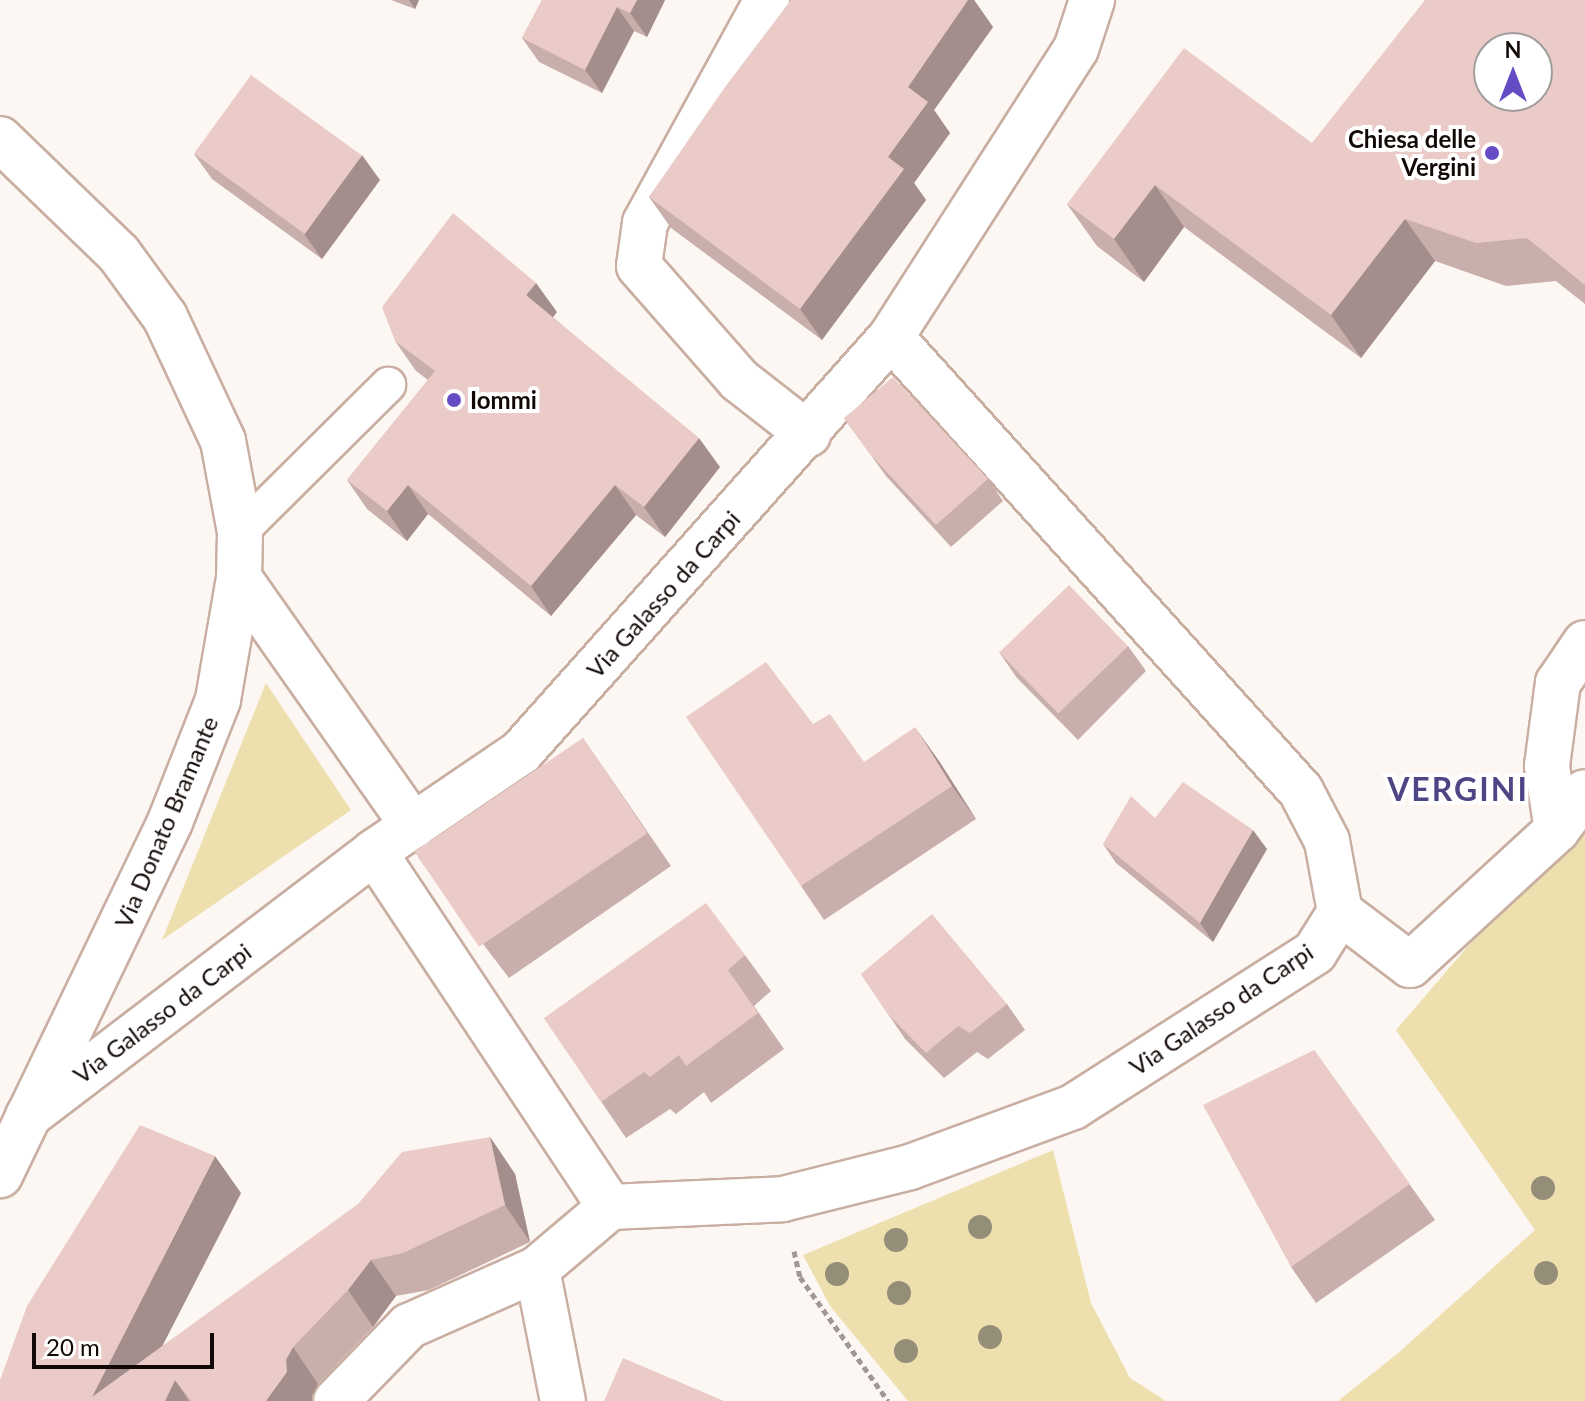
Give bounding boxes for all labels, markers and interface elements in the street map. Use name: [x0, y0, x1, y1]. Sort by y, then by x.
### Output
north arrow: [1473, 32, 1553, 112]
text: N: [1505, 36, 1521, 63]
place label: Chiesa delle Vergini: [1348, 125, 1476, 181]
marker: Chiesa delle Vergini: [1483, 144, 1501, 162]
place label: Iommi: [470, 386, 537, 414]
marker: Iommi: [445, 391, 463, 409]
street label: Via Galasso da Carpi: [580, 504, 746, 684]
street label: Via Donato Bramante: [108, 712, 224, 932]
district label: VERGINI: [1387, 770, 1529, 808]
street label: Via Galasso da Carpi: [67, 937, 257, 1089]
street label: Via Galasso da Carpi: [1124, 937, 1318, 1081]
scale bar: [36, 1317, 218, 1367]
text: 20 m: [46, 1332, 100, 1361]

